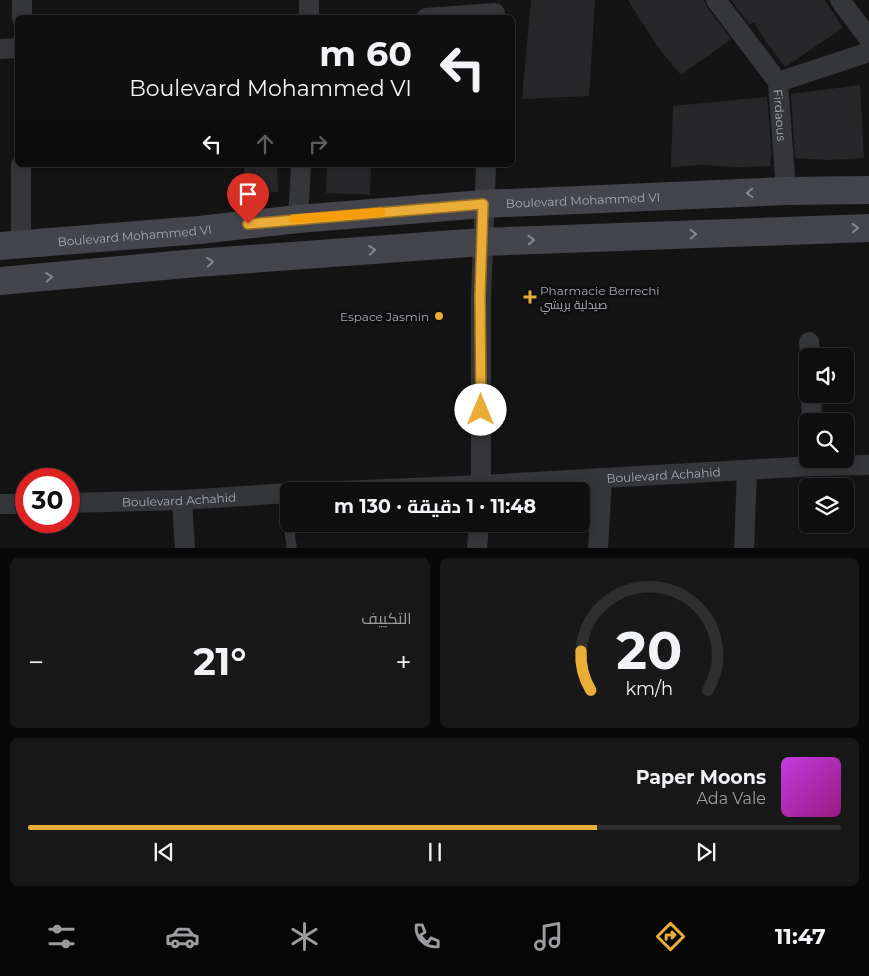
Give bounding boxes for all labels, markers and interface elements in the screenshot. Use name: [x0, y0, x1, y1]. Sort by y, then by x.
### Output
text: 60 m: [319, 32, 412, 75]
icon: left: [430, 35, 495, 100]
text: Boulevard Mohammed VI: [129, 75, 412, 102]
street label: Firdaous: [771, 89, 790, 142]
icon: left: [198, 130, 226, 158]
icon: ahead: [251, 130, 279, 158]
icon: right: [304, 130, 332, 158]
pin: [227, 173, 269, 224]
icon: arrive: [234, 180, 262, 208]
one-way arrow: [746, 187, 754, 198]
street label: Boulevard Mohammed VI: [506, 189, 661, 211]
street label: Boulevard Mohammed VI: [57, 221, 212, 249]
one-way arrow: [852, 223, 860, 234]
one-way arrow: [690, 229, 697, 239]
one-way arrow: [527, 234, 535, 245]
one-way arrow: [369, 244, 377, 255]
one-way arrow: [207, 257, 215, 268]
one-way arrow: [45, 272, 53, 283]
place label: Pharmacie Berrechi صيدلية بريشي: [540, 283, 660, 315]
marker: Pharmacie Berrechi صيدلية بريشي: [524, 291, 536, 303]
place label: Espace Jasmin: [340, 309, 429, 324]
marker: Espace Jasmin: [433, 310, 445, 322]
map controls: [799, 348, 854, 533]
button: sound: [799, 348, 854, 403]
position arrow: [454, 383, 506, 435]
button: search: [799, 413, 854, 468]
street label: Boulevard Achahid: [606, 464, 721, 485]
speed limit sign: 30: [15, 468, 80, 533]
button: layers: [799, 478, 854, 533]
street label: Boulevard Achahid: [122, 489, 236, 509]
text: 11:48 · 1 دقيقة · 130 m: [334, 495, 536, 518]
text: التكييف: [361, 609, 412, 628]
text: 20: [616, 619, 682, 682]
text: 21°: [193, 638, 246, 685]
text: −: [28, 645, 44, 679]
text: +: [395, 645, 411, 679]
text: km/h: [625, 678, 673, 699]
text: Paper Moons: [636, 766, 766, 789]
text: Ada Vale: [696, 789, 766, 808]
icon: previous: [150, 838, 178, 866]
icon: pause: [421, 838, 449, 866]
icon: next: [692, 838, 720, 866]
icon: filters: [44, 919, 79, 954]
icon: car: [165, 919, 200, 954]
icon: climate: [287, 919, 322, 954]
icon: phone: [409, 919, 444, 954]
icon: music: [531, 919, 566, 954]
icon: directions: [653, 919, 688, 954]
text: 11:47: [775, 923, 826, 950]

